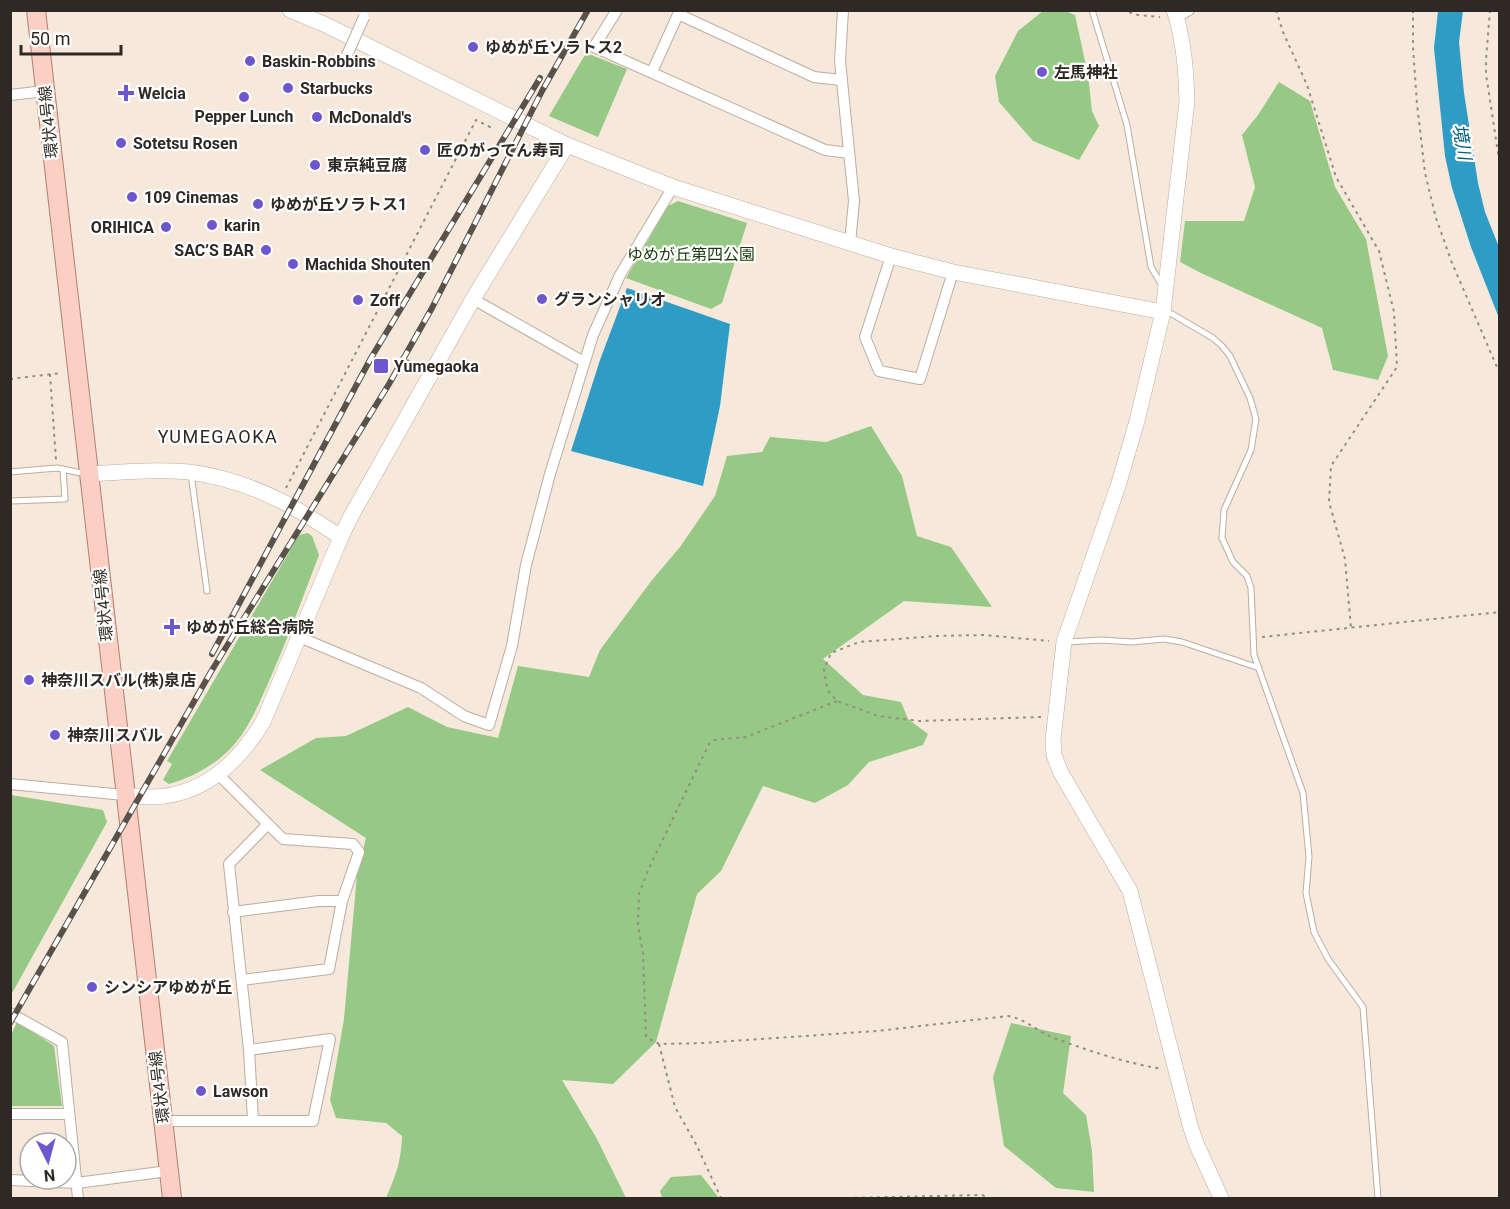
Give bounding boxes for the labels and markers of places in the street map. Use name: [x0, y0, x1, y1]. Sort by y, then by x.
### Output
place label: ゆめが丘ソラトス2: [485, 38, 622, 57]
marker: ゆめが丘ソラトス2: [466, 40, 480, 54]
place label: Baskin-Robbins: [262, 52, 376, 71]
marker: Baskin-Robbins: [243, 54, 257, 68]
place label: 左馬神社: [1054, 63, 1118, 82]
marker: 左馬神社: [1035, 65, 1049, 79]
place label: Starbucks: [300, 79, 373, 98]
marker: Starbucks: [281, 81, 295, 95]
place label: Welcia: [138, 84, 186, 103]
marker: Welcia: [119, 86, 133, 100]
marker: Pepper Lunch: [237, 90, 251, 104]
place label: Pepper Lunch: [194, 107, 294, 126]
place label: McDonald's: [329, 108, 412, 127]
marker: McDonald's: [310, 110, 324, 124]
place label: Sotetsu Rosen: [133, 134, 238, 153]
marker: Sotetsu Rosen: [114, 136, 128, 150]
place label: 匠のがってん寿司: [437, 141, 564, 160]
marker: 匠のがってん寿司: [418, 143, 432, 157]
place label: 東京純豆腐: [327, 156, 407, 175]
marker: 東京純豆腐: [308, 158, 322, 172]
place label: 109 Cinemas: [144, 188, 238, 207]
marker: 109 Cinemas: [125, 190, 139, 204]
place label: ゆめが丘ソラトス1: [270, 195, 407, 214]
marker: ゆめが丘ソラトス1: [251, 197, 265, 211]
place label: karin: [224, 216, 260, 235]
place label: ORIHICA: [91, 218, 154, 237]
marker: karin: [205, 218, 219, 232]
marker: ORIHICA: [159, 220, 173, 234]
place label: SAC’S BAR: [174, 241, 254, 260]
marker: SAC’S BAR: [259, 243, 273, 257]
place label: Machida Shouten: [305, 255, 431, 274]
marker: Machida Shouten: [286, 257, 300, 271]
place label: グランシャリオ: [554, 290, 666, 309]
place label: Zoff: [370, 291, 400, 310]
marker: グランシャリオ: [535, 292, 549, 306]
marker: Zoff: [351, 293, 365, 307]
marker: Yumegaoka: [372, 357, 390, 375]
place label: Yumegaoka: [394, 357, 479, 376]
marker: ゆめが丘総合病院: [163, 618, 181, 636]
place label: ゆめが丘総合病院: [186, 618, 314, 637]
place label: 神奈川スバル(株)泉店: [41, 671, 196, 690]
marker: 神奈川スバル(株)泉店: [22, 673, 36, 687]
place label: 神奈川スバル: [67, 726, 163, 745]
marker: 神奈川スバル: [48, 728, 62, 742]
place label: シンシアゆめが丘: [104, 978, 232, 997]
marker: シンシアゆめが丘: [85, 980, 99, 994]
place label: Lawson: [213, 1082, 268, 1101]
marker: Lawson: [194, 1084, 208, 1098]

